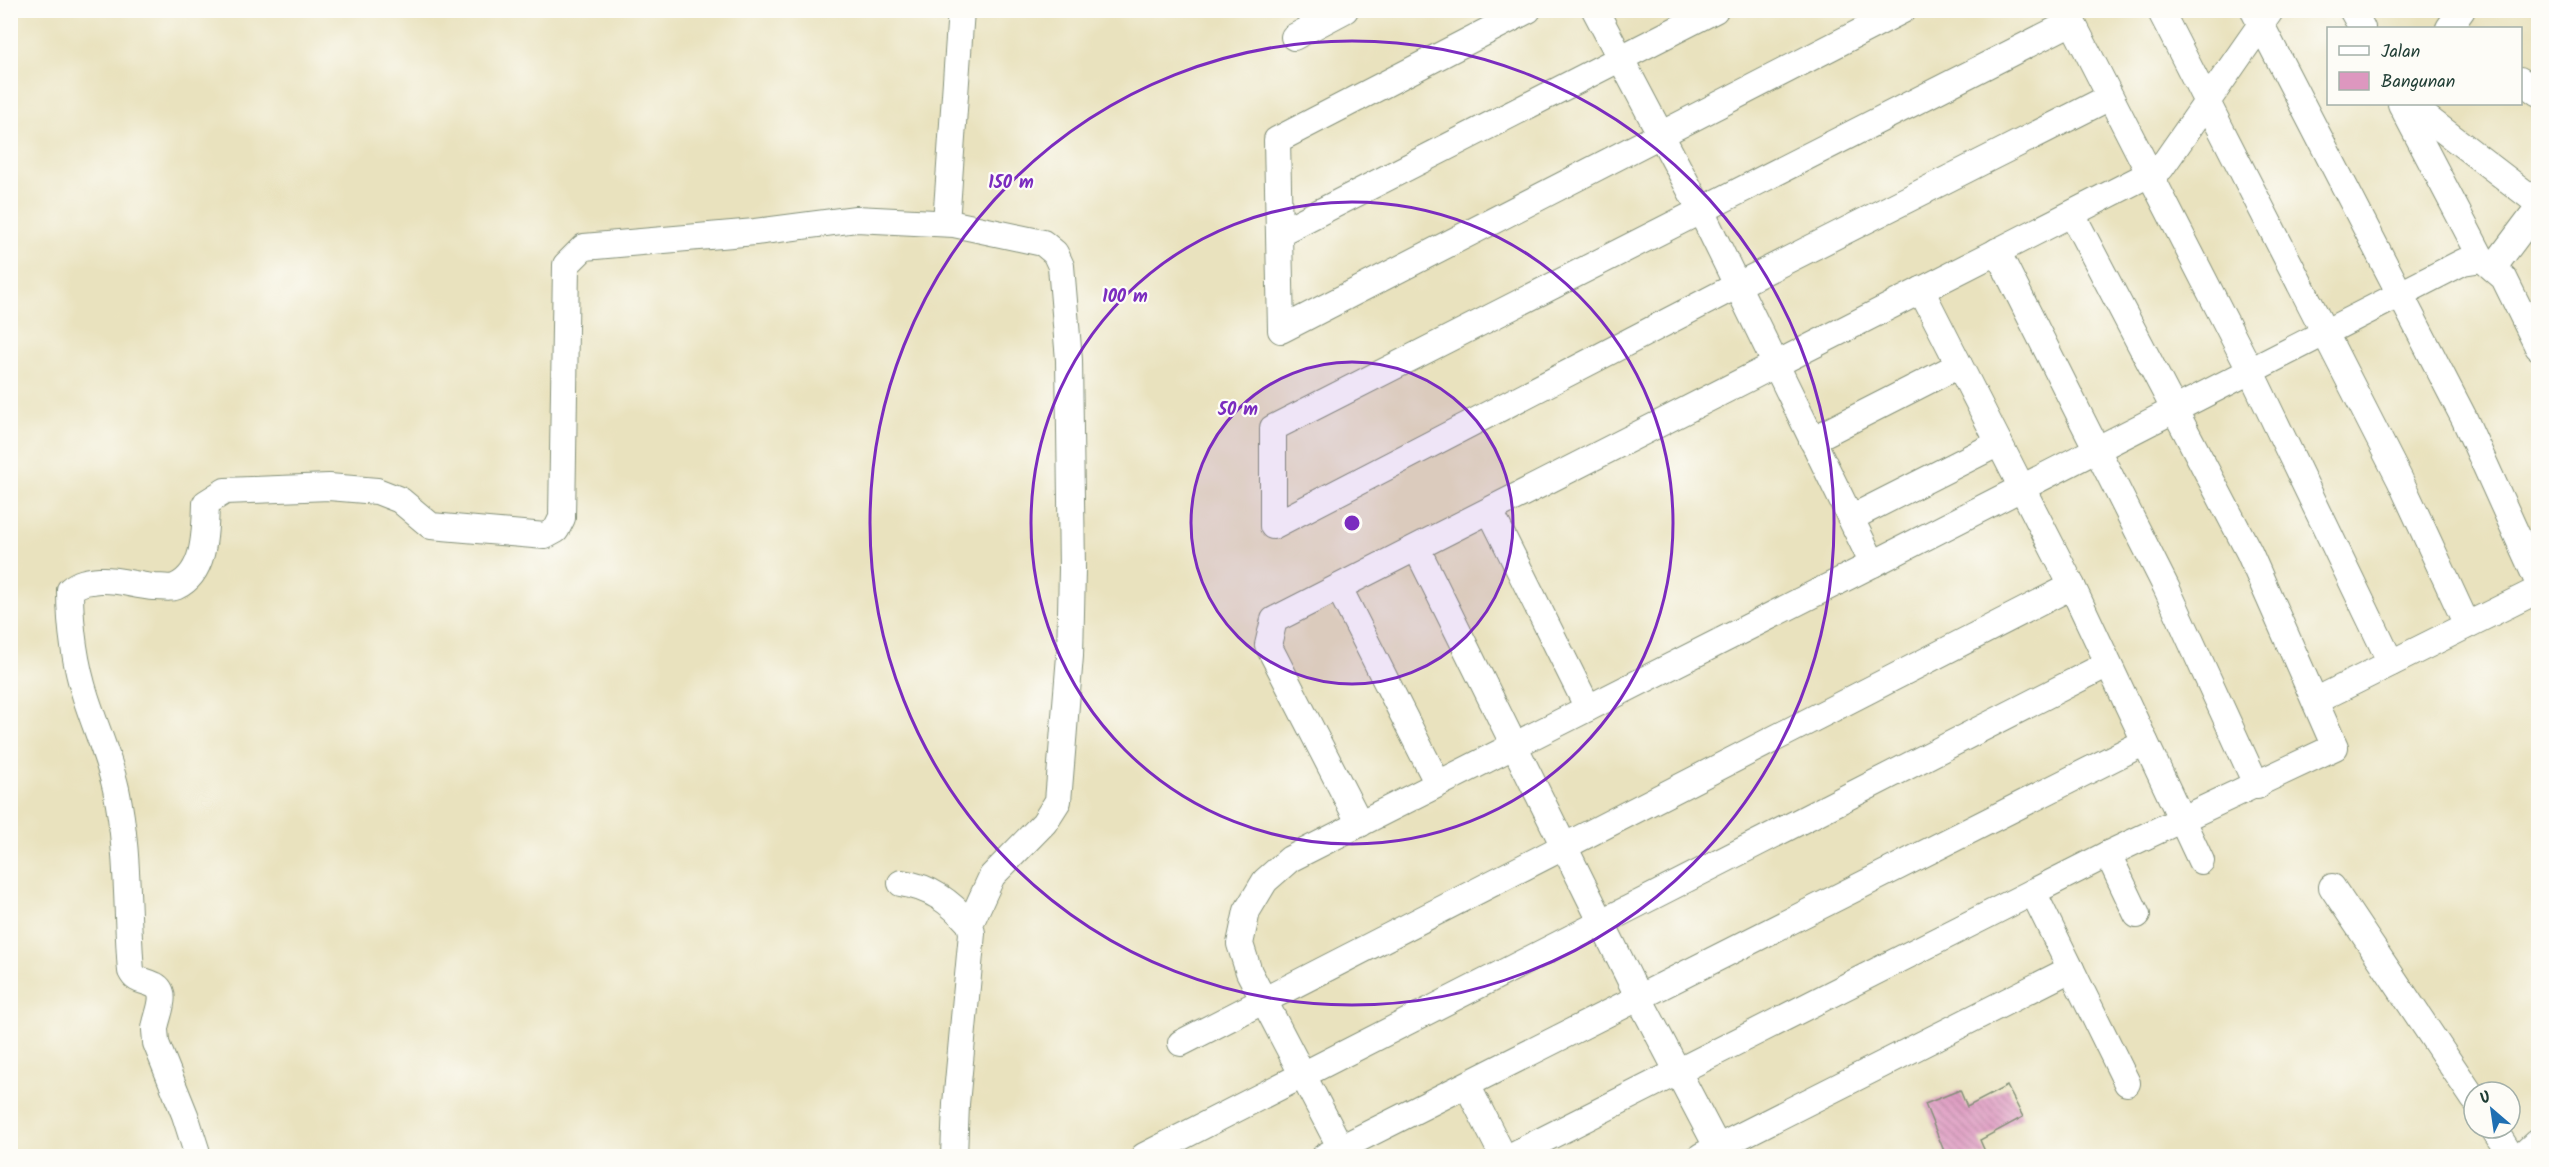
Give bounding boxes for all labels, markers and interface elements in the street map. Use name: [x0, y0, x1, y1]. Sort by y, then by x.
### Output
legend: [2327, 27, 2522, 105]
text: Jalan: [2381, 38, 2420, 67]
text: Bangunan: [2381, 68, 2455, 97]
text: 150 m: [988, 169, 1034, 198]
text: 100 m: [1102, 283, 1148, 312]
text: 50 m: [1217, 396, 1258, 425]
centre of rings: [1342, 513, 1362, 533]
north arrow: [2462, 1080, 2522, 1140]
text: U: [2475, 1085, 2496, 1111]

